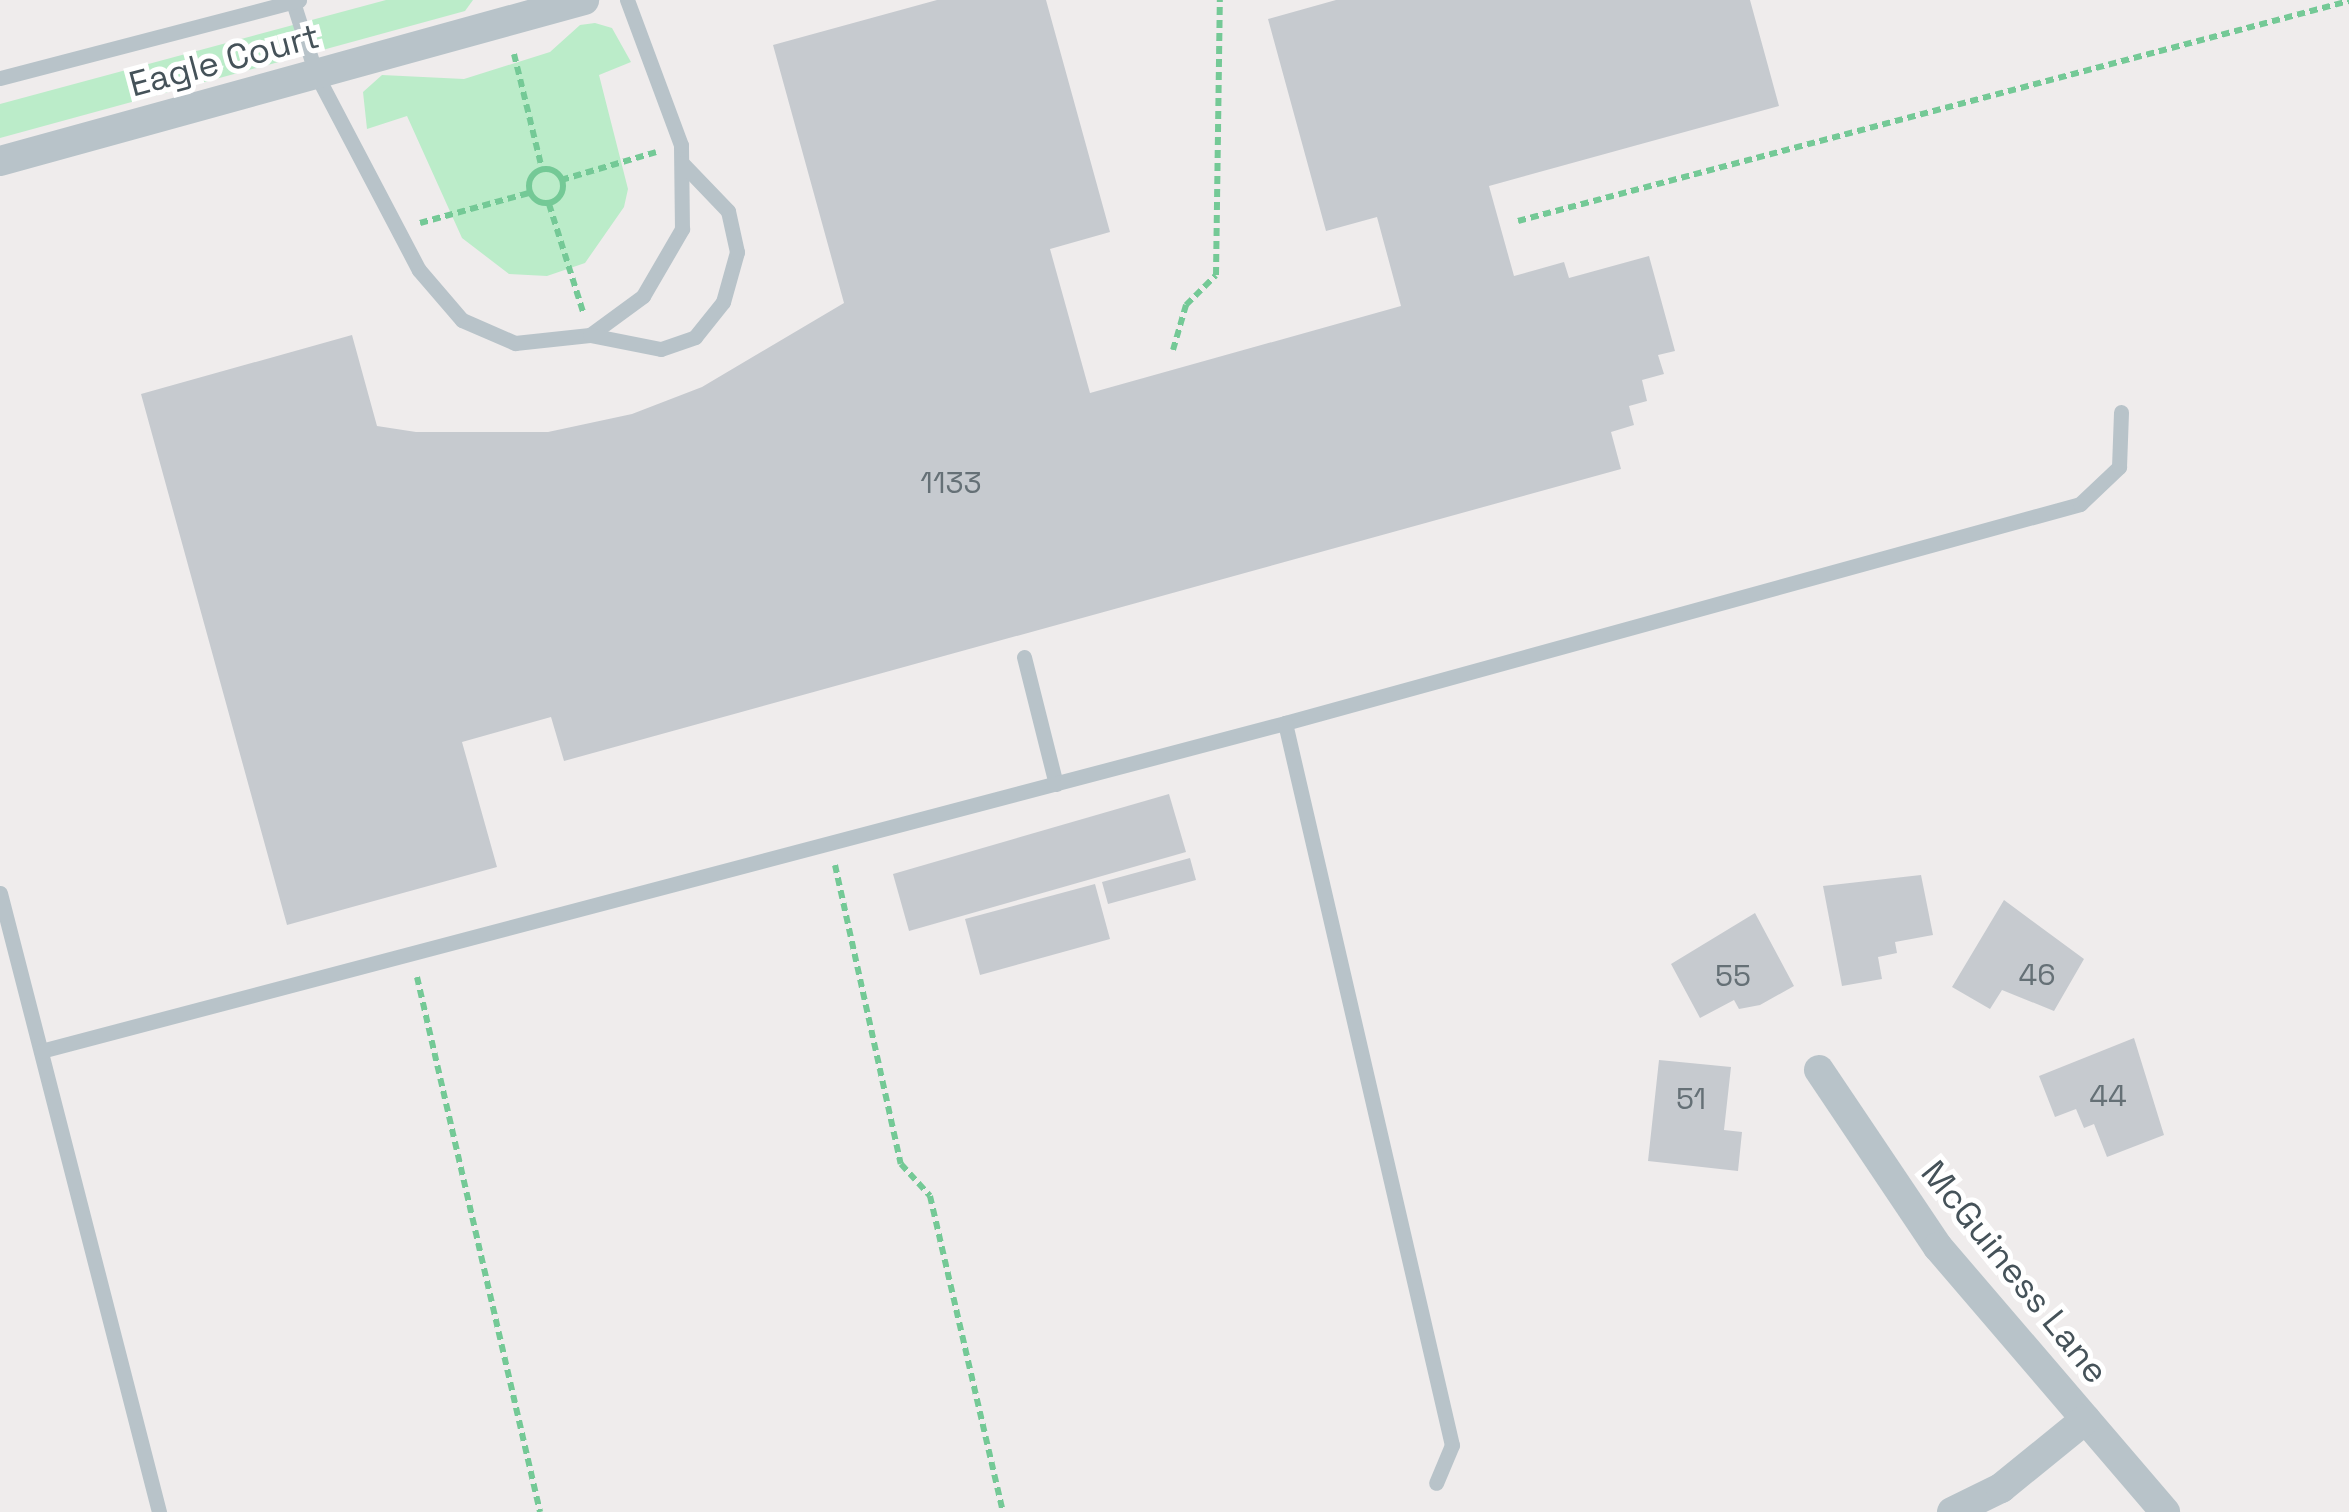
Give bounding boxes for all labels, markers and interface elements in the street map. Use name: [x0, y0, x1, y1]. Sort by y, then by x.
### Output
street label: Eagle Court: [124, 14, 324, 106]
house number: 1133: [920, 465, 982, 501]
house number: 46: [2018, 957, 2056, 993]
house number: 55: [1715, 958, 1751, 994]
house number: 44: [2089, 1078, 2127, 1114]
house number: 51: [1676, 1081, 1706, 1117]
street label: McGuiness Lane: [1913, 1152, 2117, 1392]

